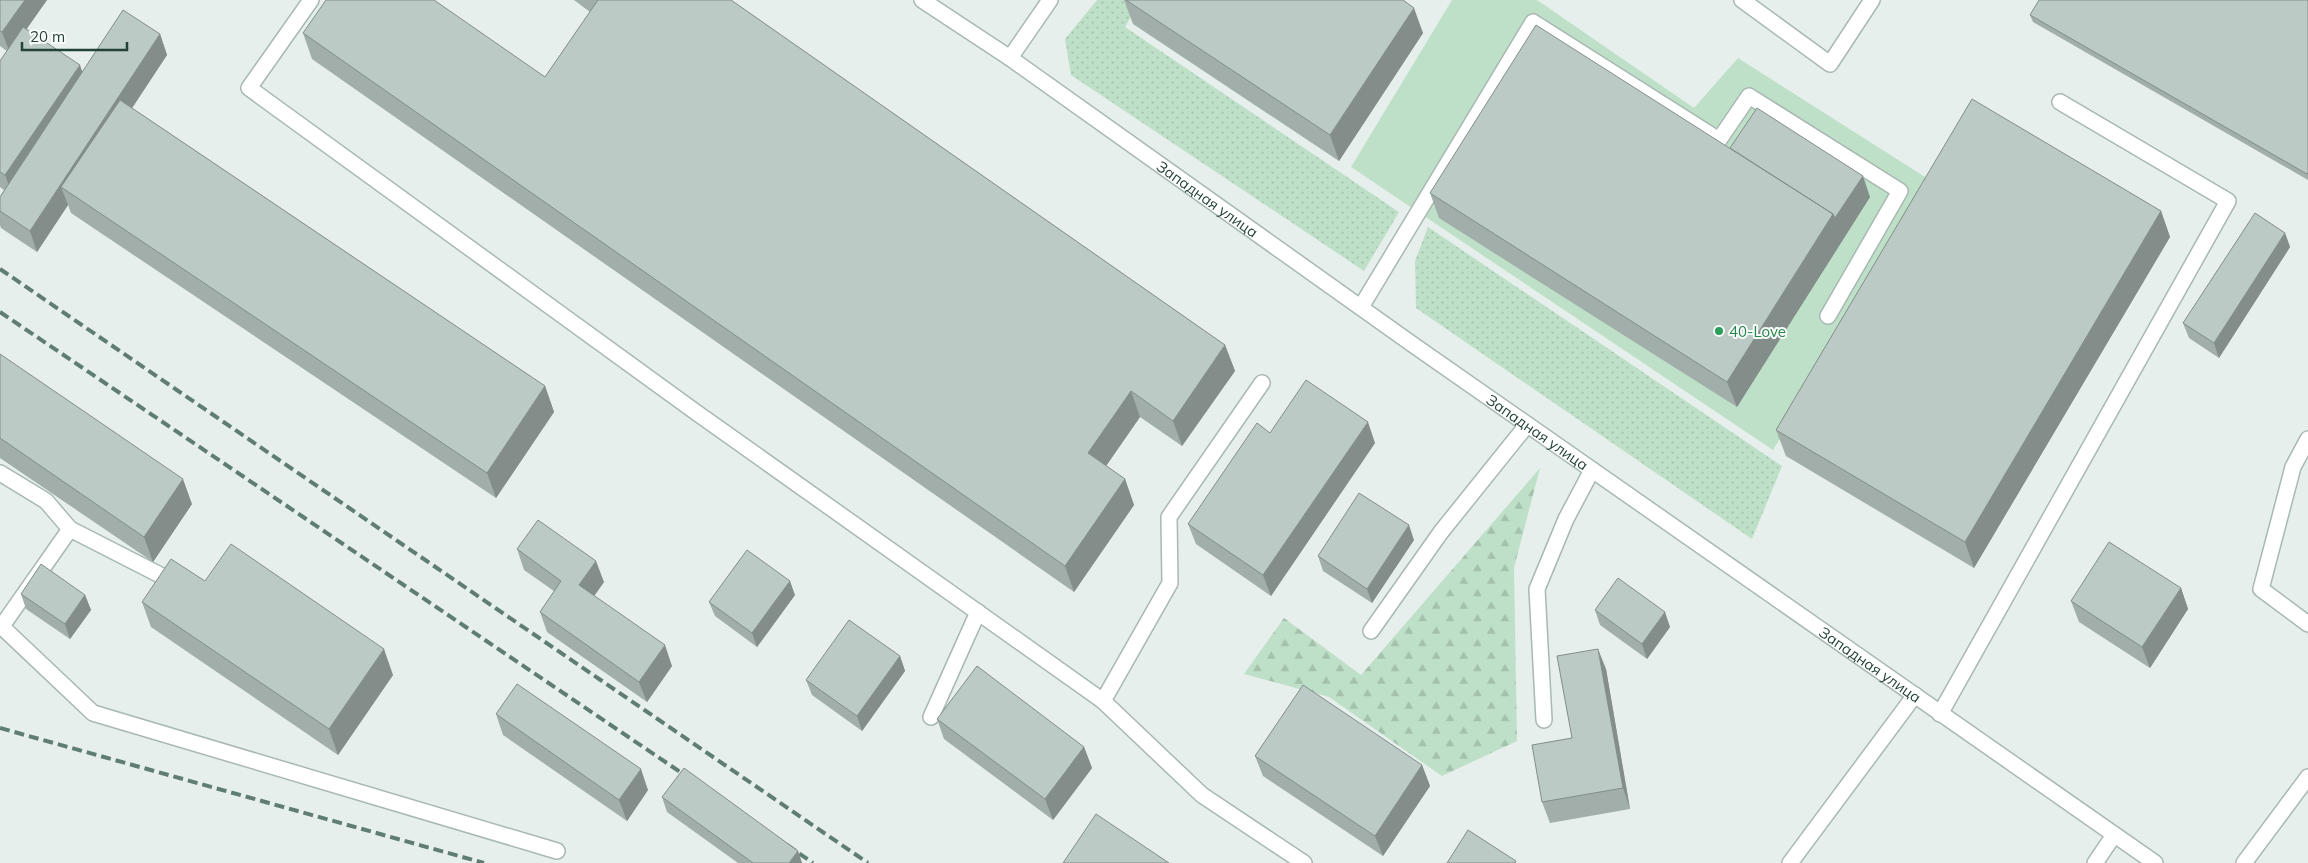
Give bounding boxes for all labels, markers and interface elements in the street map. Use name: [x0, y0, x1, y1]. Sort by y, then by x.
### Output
scale bar: [22, 20, 128, 52]
text: 20 m: [30, 27, 65, 46]
street label: Западная улица: [1153, 156, 1262, 241]
place label: 40-Love: [1729, 322, 1786, 341]
marker: 40-Love: [1713, 325, 1725, 337]
street label: Западная улица: [1483, 390, 1592, 474]
street label: Западная улица: [1816, 622, 1925, 706]

